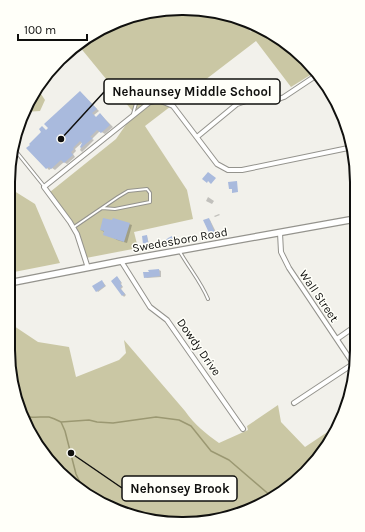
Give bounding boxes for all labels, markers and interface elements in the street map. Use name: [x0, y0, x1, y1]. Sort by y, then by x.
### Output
scale bar: [18, 16, 87, 42]
text: 100 m: [24, 23, 56, 37]
callout: Nehaunsey Middle School: [104, 79, 280, 104]
text: Nehaunsey Middle School: [112, 84, 272, 99]
street label: Swedesboro Road: [131, 225, 229, 255]
street label: Wall Street: [297, 267, 342, 325]
street label: Dowdy Drive: [174, 316, 224, 378]
callout: Nehonsey Brook: [122, 476, 237, 501]
text: Nehonsey Brook: [130, 481, 230, 496]

